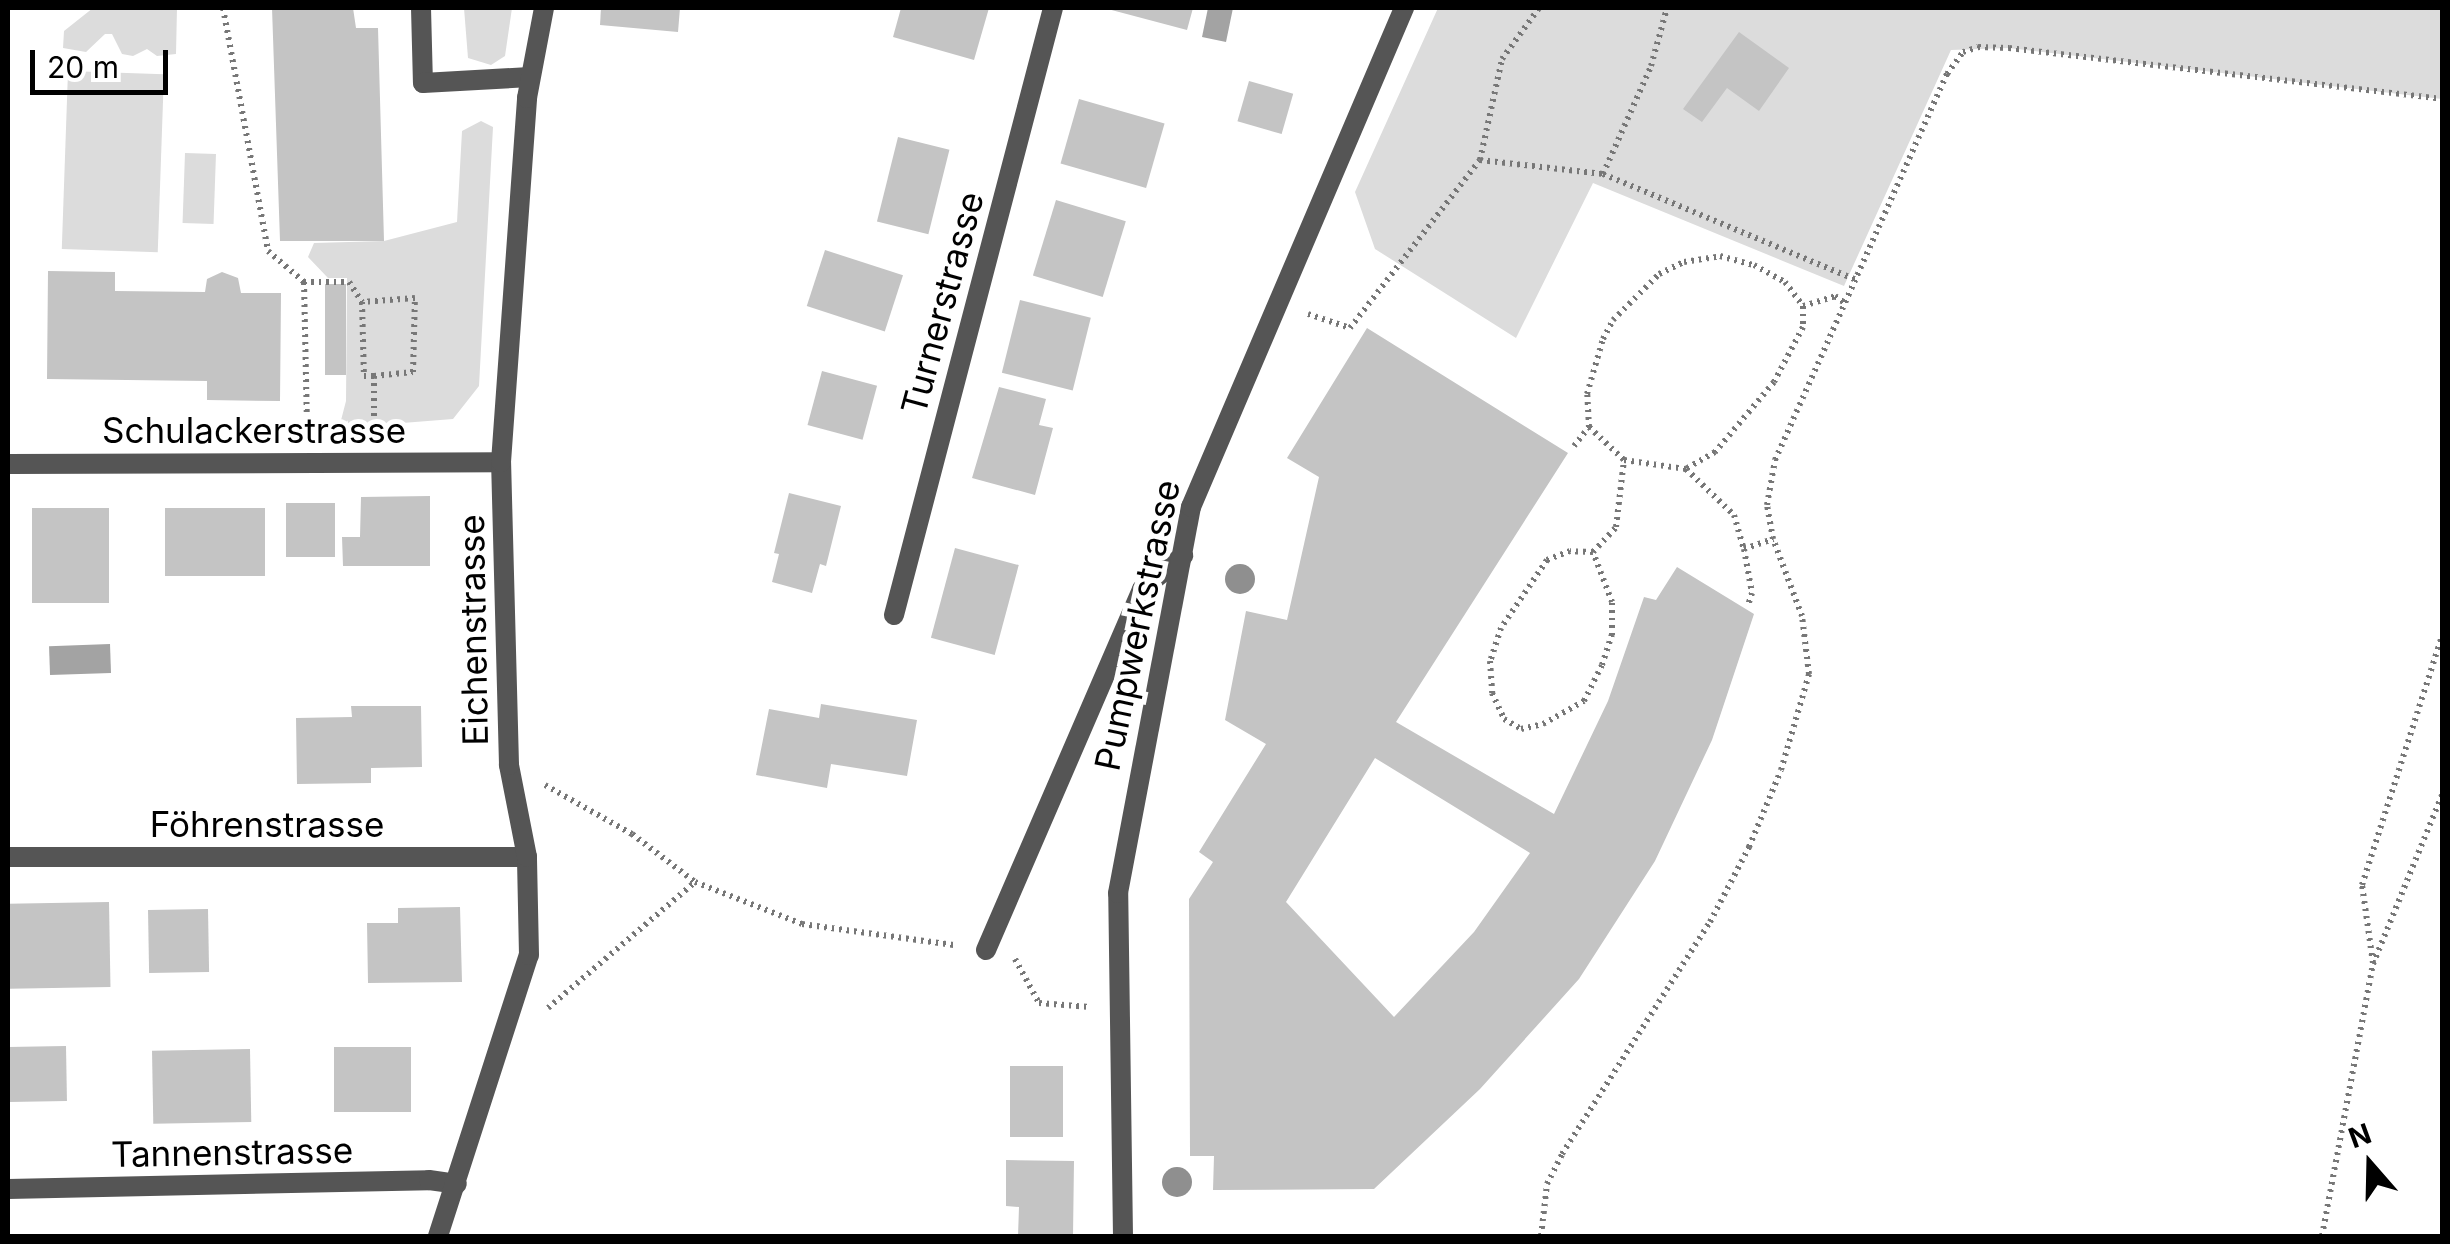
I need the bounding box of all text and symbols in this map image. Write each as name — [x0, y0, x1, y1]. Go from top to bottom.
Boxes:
scale bar — [35, 30, 172, 92]
text: 20 m — [47, 49, 119, 85]
street label: Turnerstrasse — [892, 187, 992, 419]
street label: Schulackerstrasse — [102, 409, 406, 451]
street label: Pumpwerkstrasse — [1086, 476, 1188, 774]
street label: Eichenstrasse — [450, 514, 496, 746]
street label: Föhrenstrasse — [150, 803, 384, 845]
north arrow — [2320, 1114, 2420, 1214]
text: N — [2344, 1116, 2376, 1155]
street label: Tannenstrasse — [111, 1129, 353, 1175]

